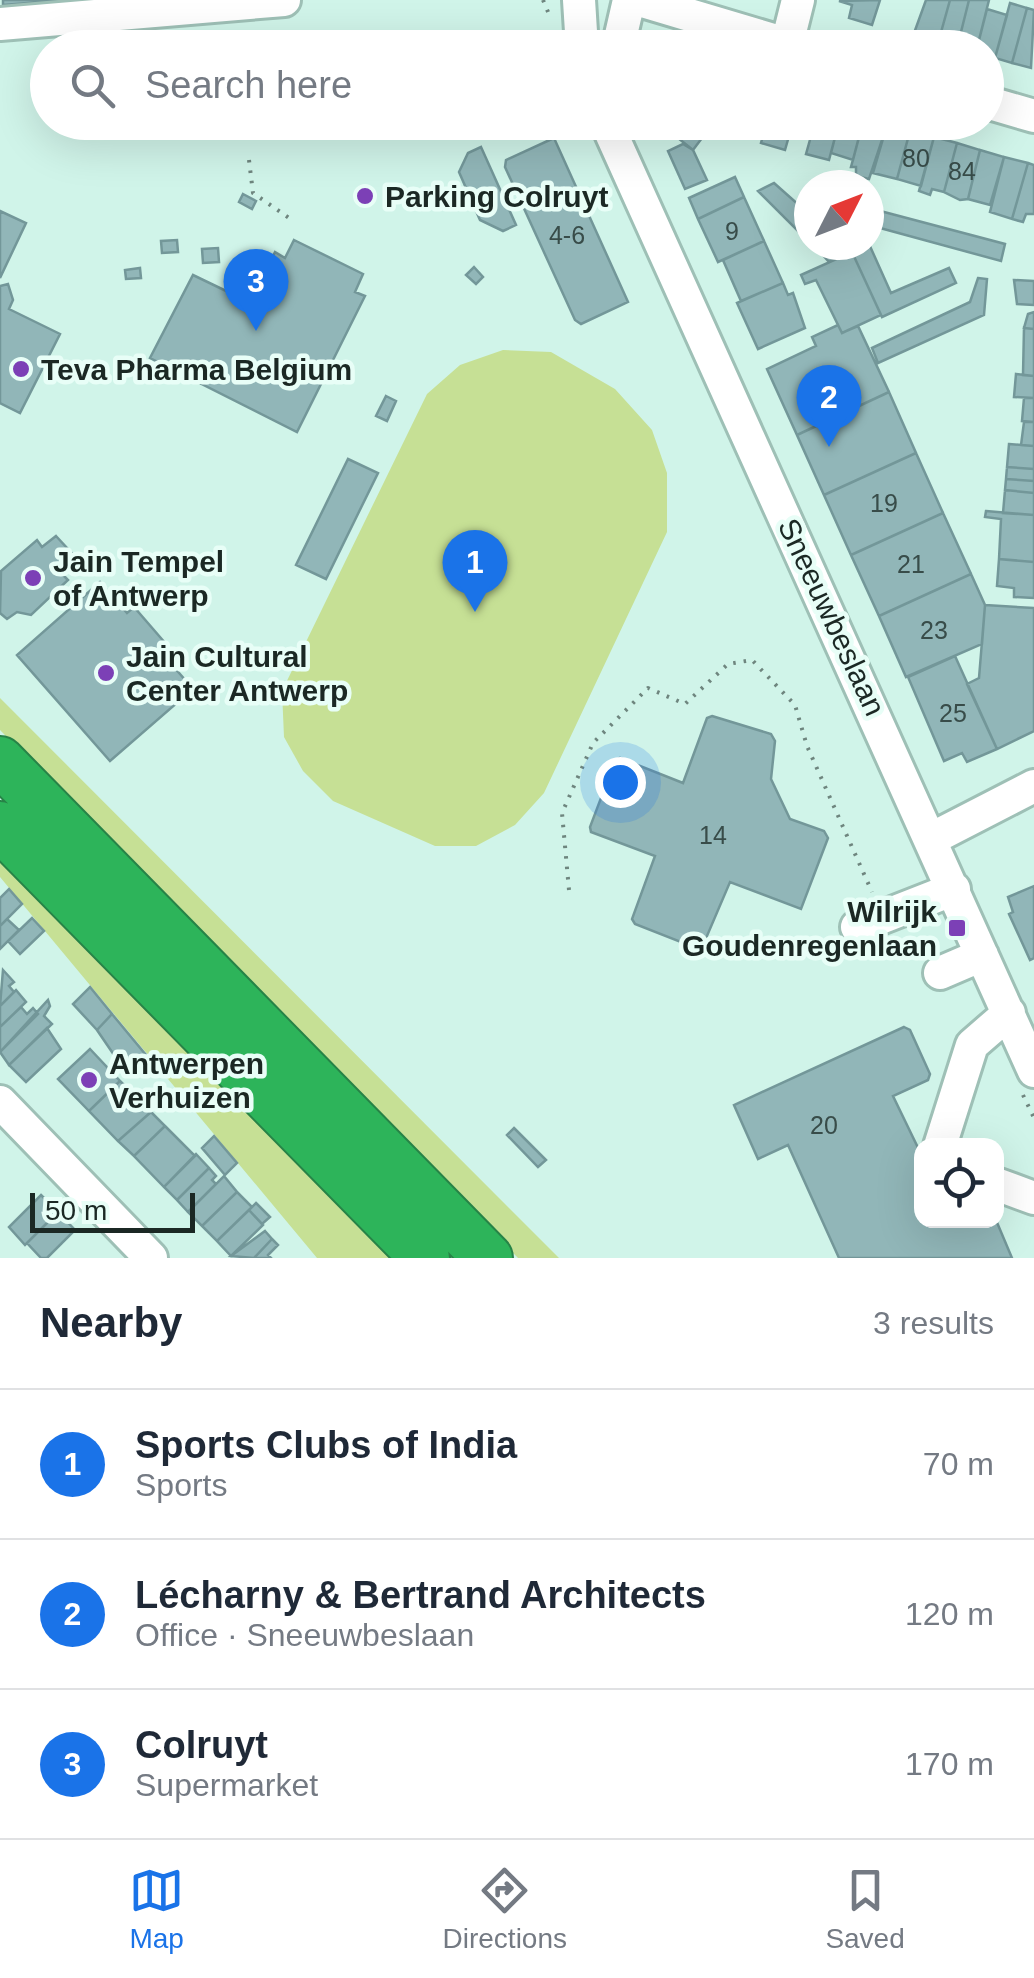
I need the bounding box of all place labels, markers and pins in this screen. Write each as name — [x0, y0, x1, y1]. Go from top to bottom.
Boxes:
place label: Parking Colruyt — [385, 180, 608, 213]
marker: Parking Colruyt — [354, 185, 376, 207]
pin: 3 — [224, 248, 288, 331]
place label: Teva Pharma Belgium — [41, 353, 352, 386]
marker: Teva Pharma Belgium — [10, 358, 32, 380]
pin: 2 — [796, 364, 862, 447]
pin: 1 — [442, 530, 508, 612]
place label: Jain Tempel of Antwerp — [53, 545, 224, 612]
marker: Jain Tempel of Antwerp — [22, 567, 44, 589]
place label: Jain Cultural Center Antwerp — [126, 640, 348, 707]
marker: Jain Cultural Center Antwerp — [95, 662, 117, 684]
place label: Wilrijk Goudenregenlaan — [682, 895, 937, 962]
marker: Wilrijk Goudenregenlaan — [946, 917, 968, 939]
place label: Antwerpen Verhuizen — [109, 1047, 264, 1114]
marker: Antwerpen Verhuizen — [78, 1069, 100, 1091]

